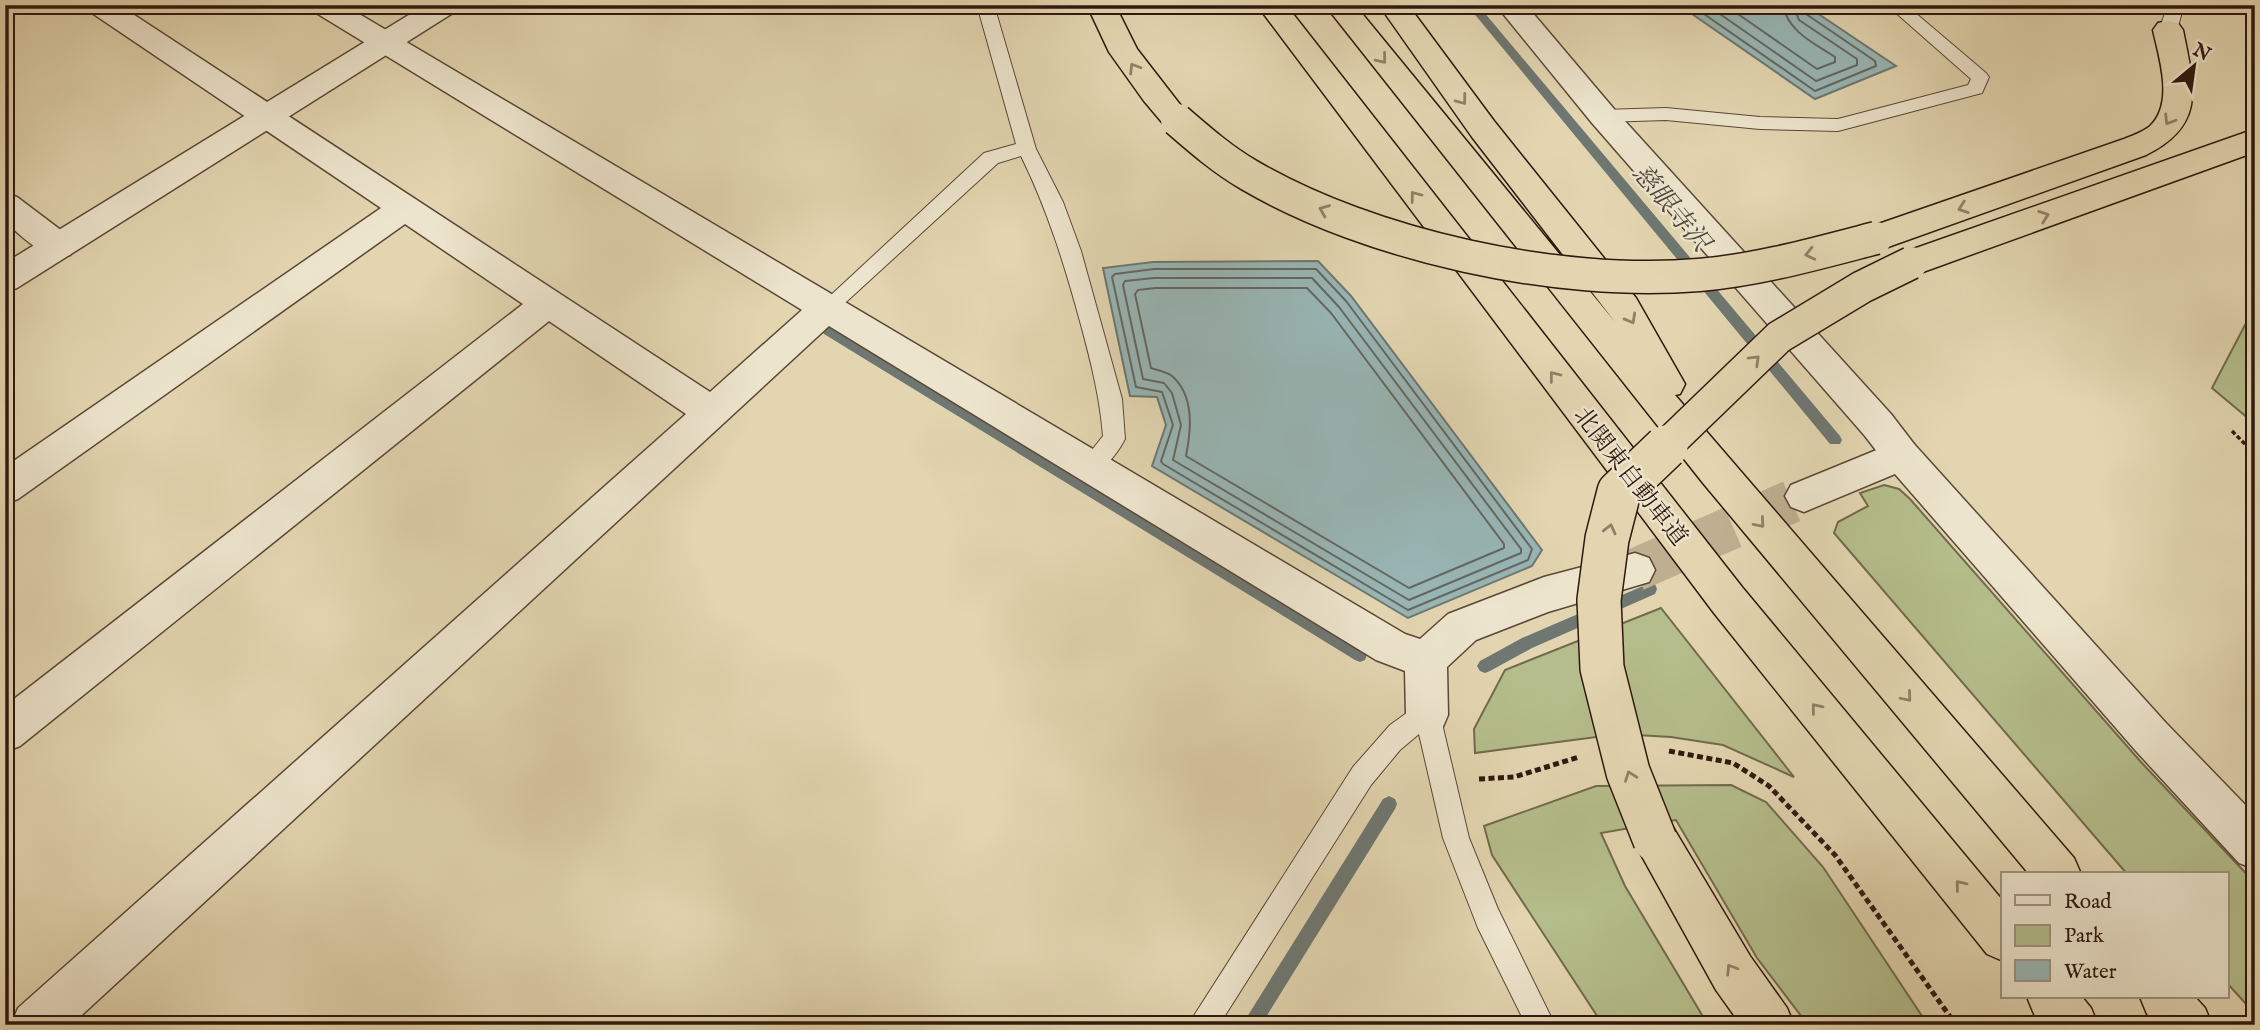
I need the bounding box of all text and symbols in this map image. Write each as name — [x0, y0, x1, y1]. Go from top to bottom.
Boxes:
north arrow — [2158, 32, 2228, 102]
text: N — [2187, 38, 2215, 68]
one-way arrow — [1373, 51, 1386, 63]
one-way arrow — [1129, 62, 1142, 75]
one-way arrow — [1453, 92, 1466, 105]
one-way arrow — [2165, 112, 2178, 125]
water label: 慈眼寺沢 — [1625, 158, 1719, 261]
one-way arrow — [1411, 191, 1423, 203]
one-way arrow — [1957, 200, 1969, 214]
one-way arrow — [1318, 204, 1331, 218]
one-way arrow — [2038, 210, 2050, 224]
one-way arrow — [1804, 246, 1816, 260]
one-way arrow — [1623, 311, 1636, 324]
one-way arrow — [1746, 355, 1759, 368]
one-way arrow — [1549, 371, 1562, 384]
street label: 北関東自動車道 — [1566, 401, 1694, 553]
one-way arrow — [1752, 515, 1764, 528]
one-way arrow — [1602, 523, 1616, 535]
one-way arrow — [1899, 689, 1911, 702]
one-way arrow — [1812, 704, 1824, 717]
one-way arrow — [1624, 771, 1638, 783]
legend — [2001, 872, 2228, 998]
one-way arrow — [1955, 880, 1968, 892]
text: Road — [2064, 889, 2112, 916]
text: Park — [2064, 923, 2105, 950]
text: Water — [2064, 959, 2117, 986]
one-way arrow — [1727, 963, 1740, 976]

